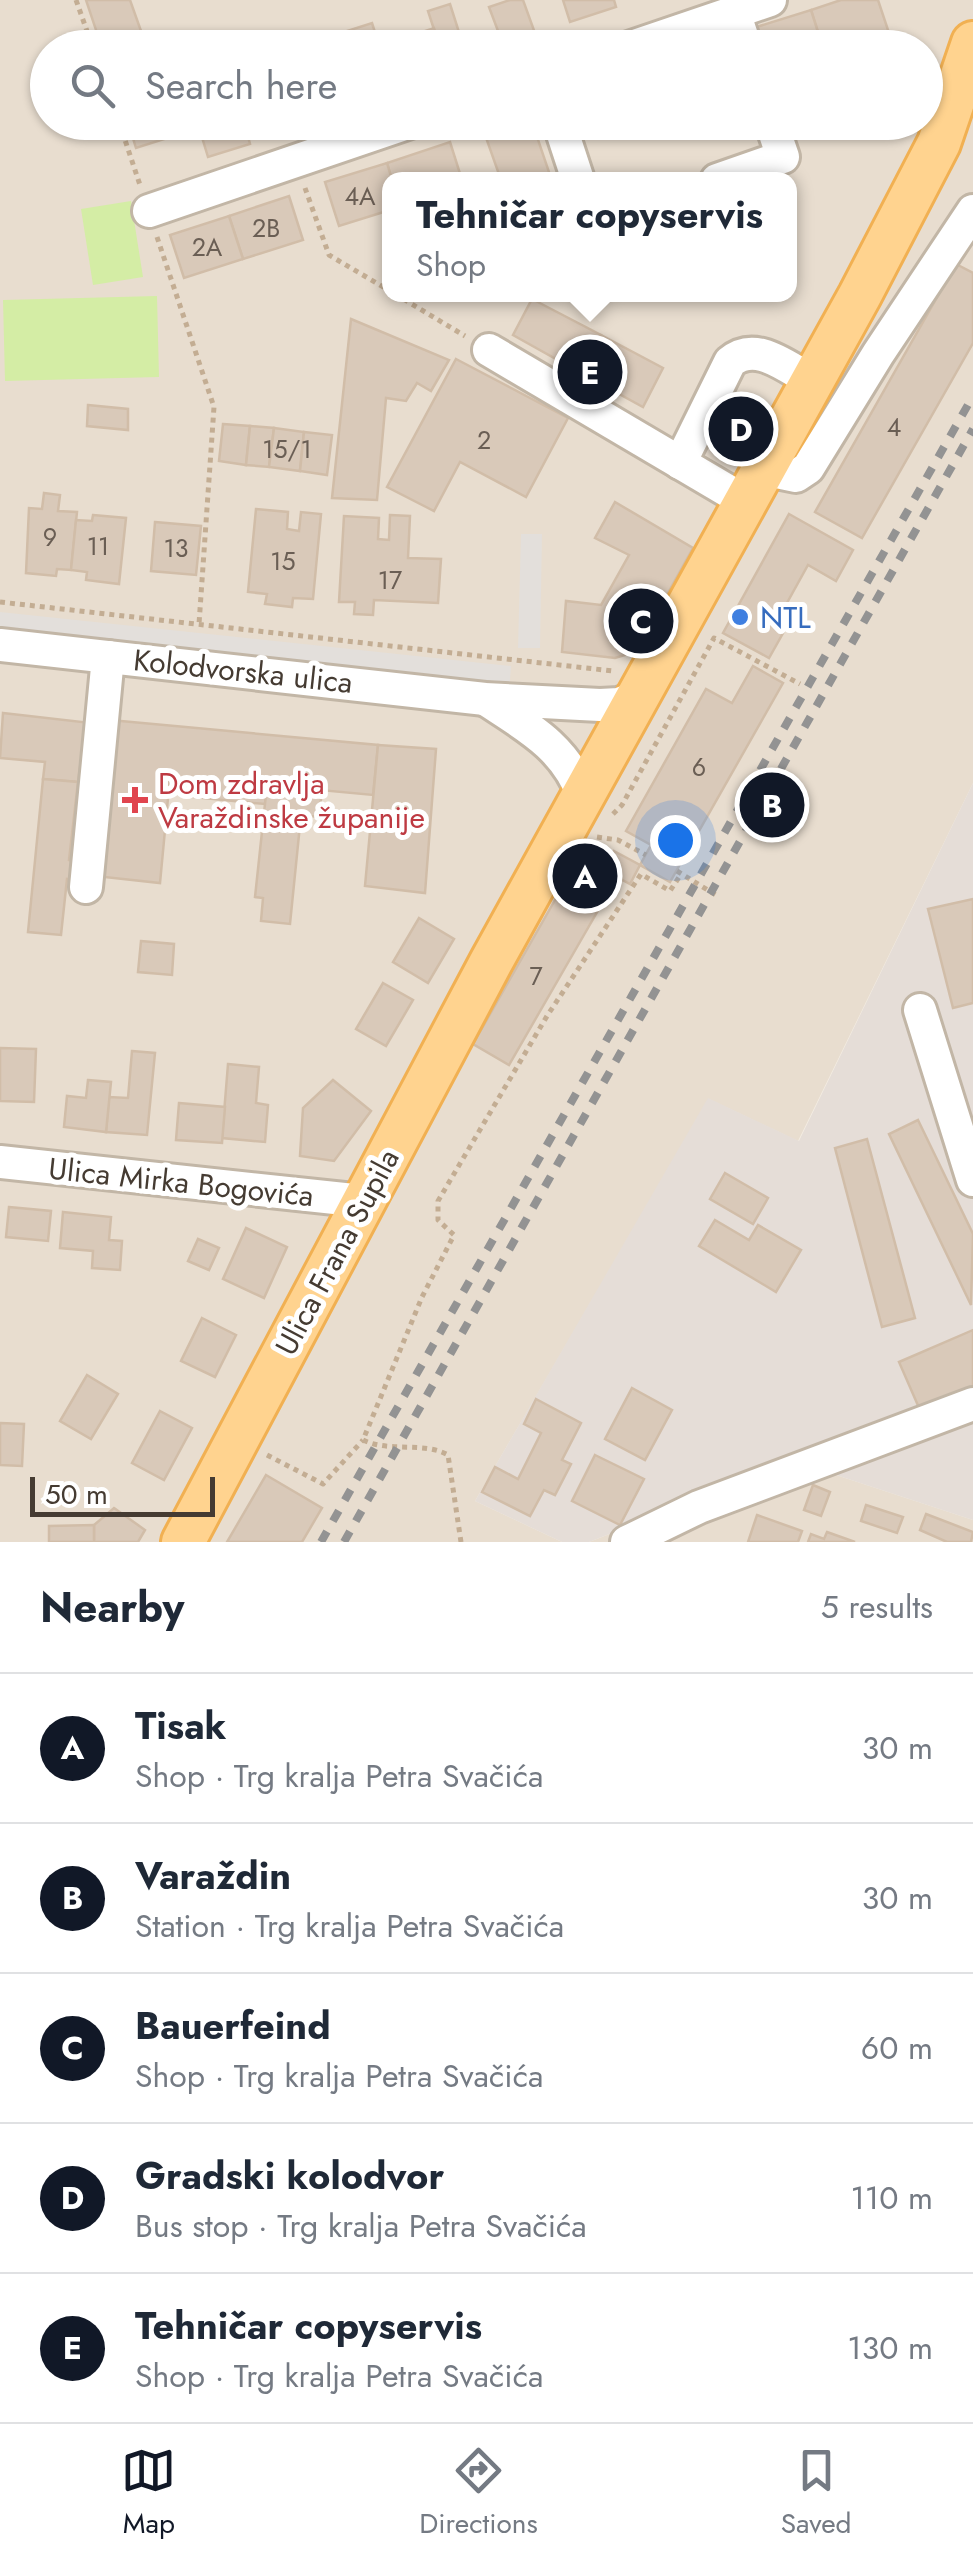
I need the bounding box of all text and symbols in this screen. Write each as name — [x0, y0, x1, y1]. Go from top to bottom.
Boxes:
search box — [30, 30, 943, 140]
icon: search — [65, 58, 120, 113]
text: Search here — [145, 58, 337, 113]
popup — [382, 172, 797, 302]
house number: 4A — [344, 178, 376, 214]
text: Tehničar copyservis — [416, 187, 763, 242]
house number: 2B — [252, 210, 280, 246]
house number: 2A — [192, 229, 223, 265]
text: Shop — [416, 242, 486, 288]
pin: E — [558, 334, 622, 410]
pin: D — [708, 392, 774, 466]
house number: 4 — [887, 409, 901, 445]
house number: 2 — [477, 422, 491, 458]
house number: 15/1 — [262, 431, 312, 467]
house number: 9 — [43, 519, 57, 555]
house number: 11 — [87, 528, 109, 564]
house number: 13 — [164, 530, 188, 566]
house number: 15 — [270, 543, 296, 579]
house number: 17 — [378, 562, 402, 598]
pin: C — [608, 584, 674, 658]
place label: NTL — [760, 596, 811, 639]
marker: NTL — [729, 606, 751, 628]
street label: Kolodvorska ulica — [131, 638, 355, 704]
house number: 6 — [692, 749, 706, 785]
place label: Dom zdravlja Varaždinske županije — [158, 762, 425, 839]
pin: B — [740, 768, 804, 842]
marker: Dom zdravlja Varaždinske županije — [122, 787, 148, 813]
your location — [650, 815, 701, 866]
pin: A — [552, 838, 618, 914]
house number: 7 — [529, 958, 543, 994]
street label: Ulica Frana Supila — [265, 1141, 409, 1363]
street label: Ulica Mirka Bogovića — [46, 1147, 316, 1217]
scale bar — [30, 1472, 215, 1516]
text: 50 m — [45, 1474, 108, 1515]
text: Nearby — [40, 1577, 184, 1638]
text: 5 results — [821, 1584, 933, 1630]
text: Tisak — [135, 1698, 227, 1753]
text: A — [61, 1725, 84, 1771]
text: 30 m — [862, 1725, 933, 1771]
text: Shop · Trg kralja Petra Svačića — [135, 1753, 543, 1799]
text: Varaždin — [135, 1848, 291, 1903]
text: B — [62, 1875, 83, 1921]
text: 30 m — [862, 1875, 933, 1921]
text: Station · Trg kralja Petra Svačića — [135, 1903, 564, 1949]
text: Bauerfeind — [135, 1998, 331, 2053]
text: C — [61, 2025, 84, 2071]
text: 60 m — [861, 2025, 933, 2071]
text: Shop · Trg kralja Petra Svačića — [135, 2053, 543, 2099]
text: Gradski kolodvor — [135, 2148, 444, 2203]
text: D — [61, 2175, 84, 2221]
text: 110 m — [850, 2175, 933, 2221]
text: Bus stop · Trg kralja Petra Svačića — [135, 2203, 587, 2249]
text: Tehničar copyservis — [135, 2298, 482, 2353]
text: E — [63, 2325, 82, 2371]
text: 130 m — [847, 2325, 933, 2371]
text: Shop · Trg kralja Petra Svačića — [135, 2353, 543, 2399]
tab: Map — [121, 2443, 176, 2544]
tab: Directions — [419, 2443, 538, 2544]
tab: Saved — [781, 2443, 852, 2544]

